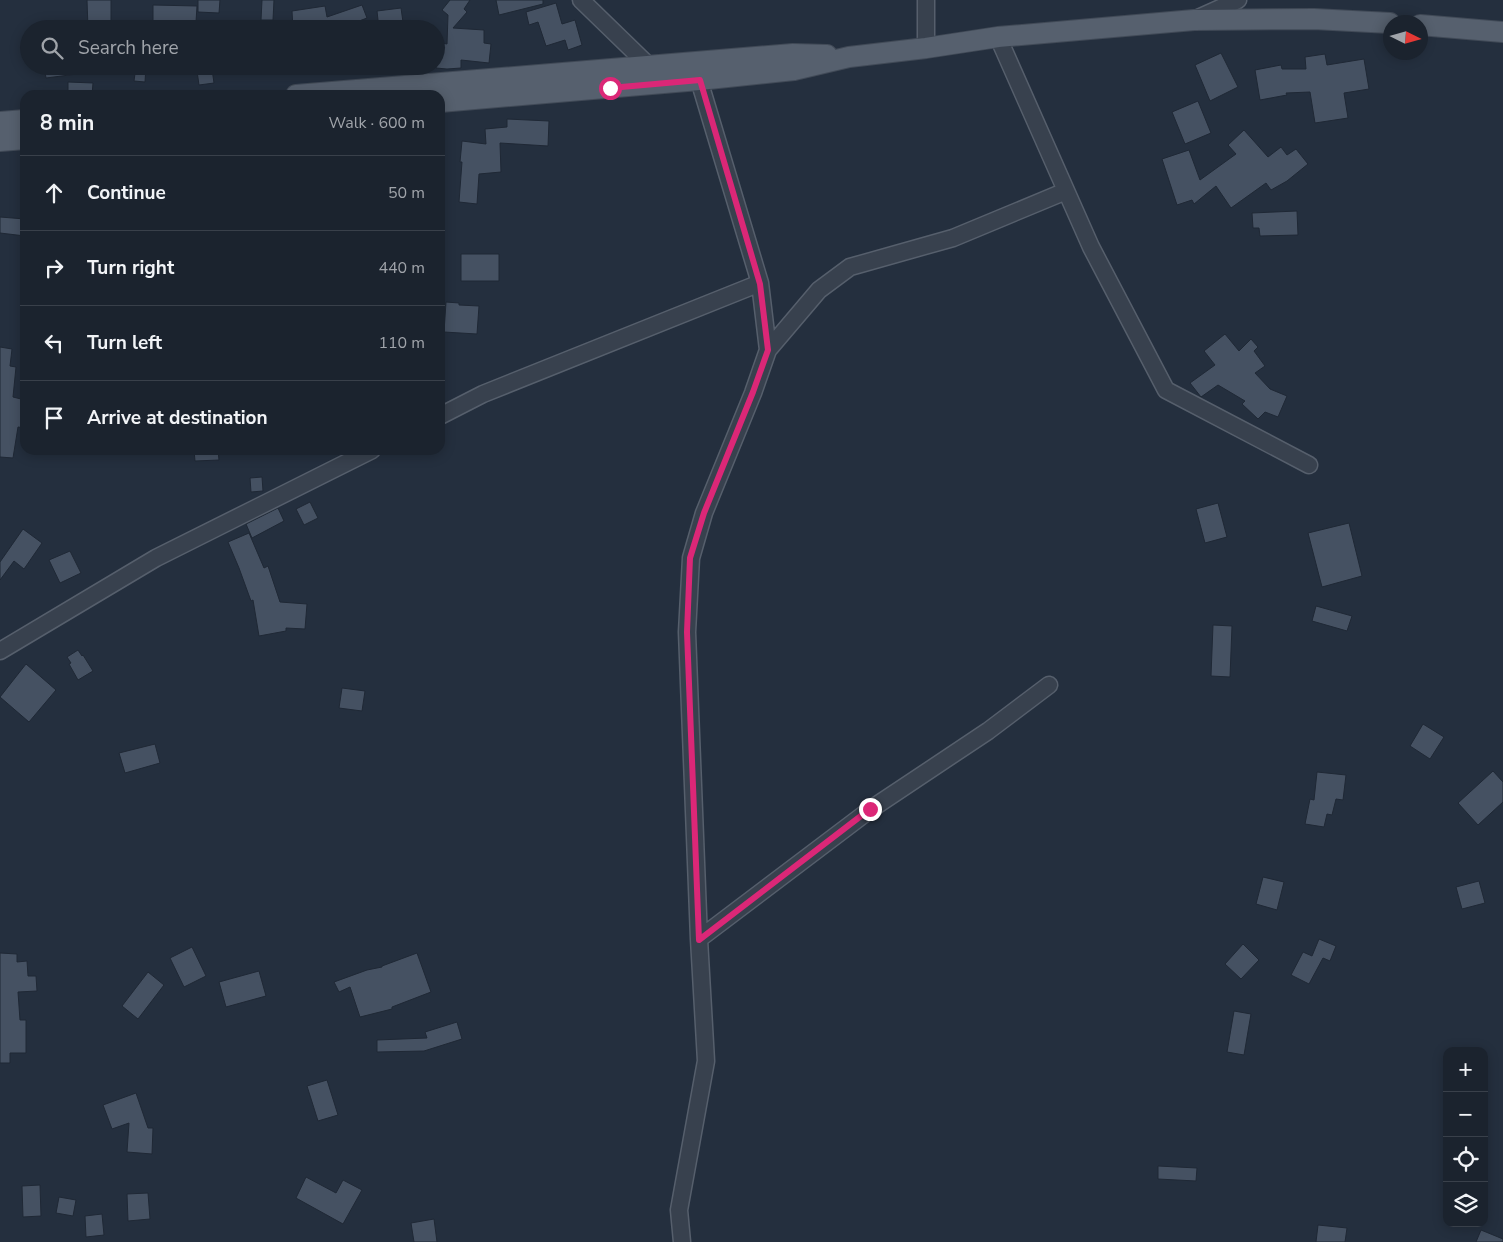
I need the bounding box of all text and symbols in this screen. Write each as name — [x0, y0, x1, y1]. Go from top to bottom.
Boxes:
north arrow — [1383, 15, 1428, 60]
search box — [20, 20, 445, 75]
icon: search — [38, 34, 66, 62]
text: Search here — [78, 35, 179, 61]
route start — [599, 77, 622, 100]
text: 8 min — [40, 109, 94, 137]
text: Walk · 600 m — [329, 112, 425, 134]
icon: ahead — [40, 179, 68, 207]
text: Continue — [87, 180, 166, 206]
text: 50 m — [388, 182, 425, 204]
icon: right — [40, 254, 68, 282]
text: Turn right — [87, 255, 174, 281]
text: 440 m — [378, 257, 425, 279]
icon: left — [40, 329, 68, 357]
text: Turn left — [87, 330, 162, 356]
text: 110 m — [378, 332, 425, 354]
icon: arrive — [40, 404, 68, 432]
text: Arrive at destination — [87, 405, 268, 431]
route end — [859, 798, 882, 821]
map controls — [1443, 1047, 1488, 1227]
button: + — [1443, 1047, 1488, 1092]
button: − — [1443, 1092, 1488, 1137]
button: locate — [1443, 1137, 1488, 1182]
button: layers — [1443, 1182, 1488, 1227]

